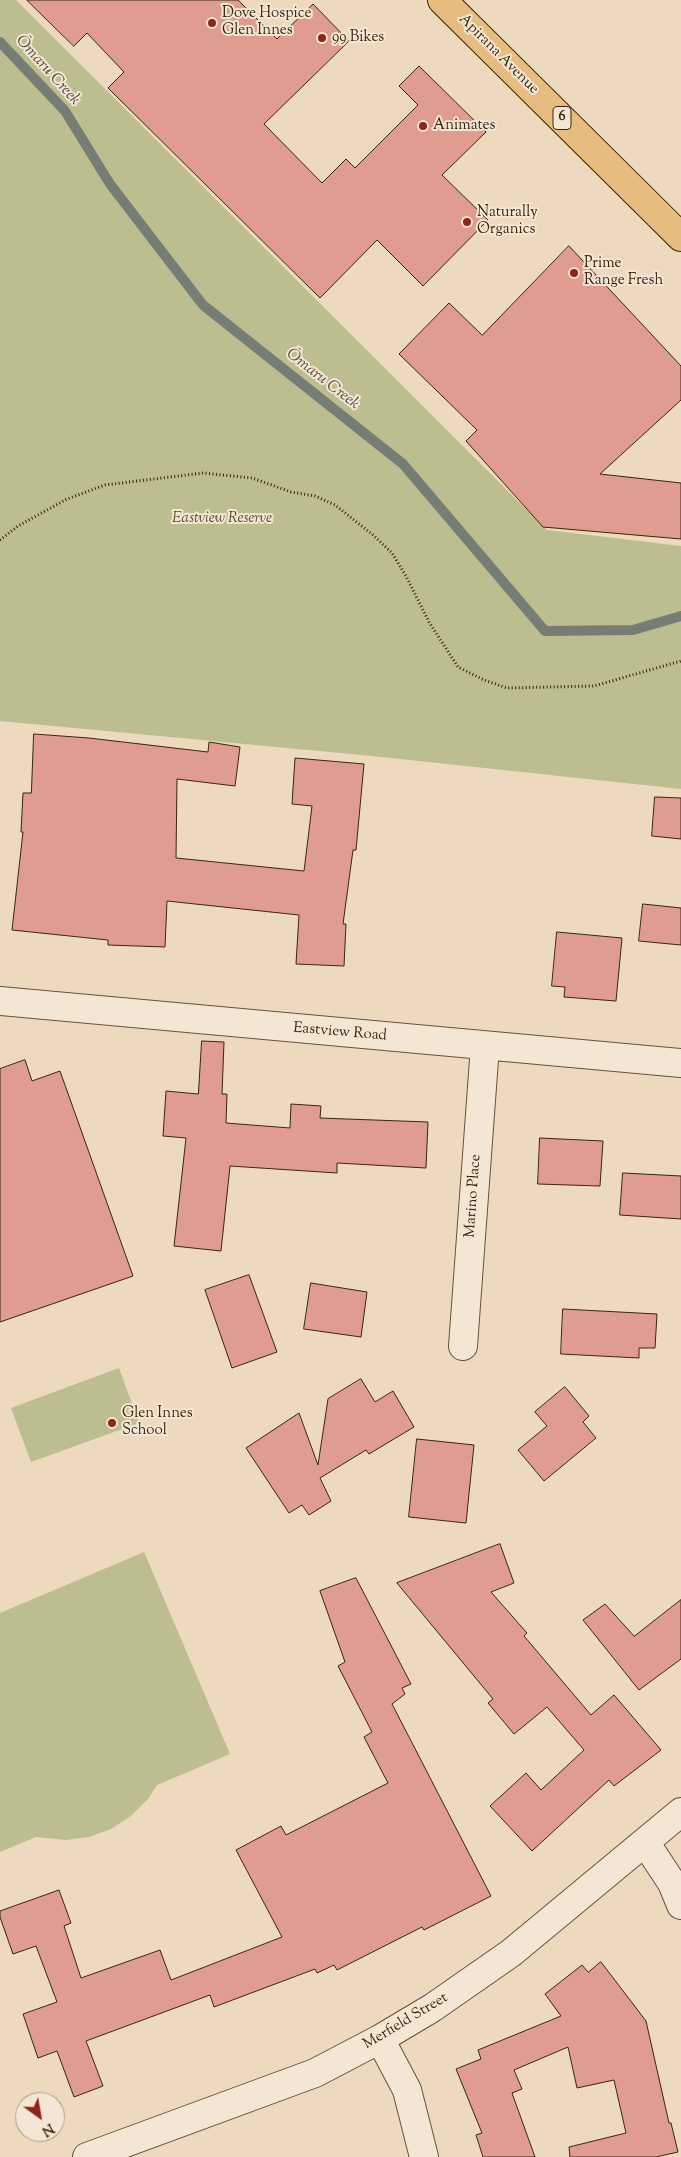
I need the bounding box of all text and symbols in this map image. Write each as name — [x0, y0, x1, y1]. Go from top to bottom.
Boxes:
place label: Dove Hospice Glen Innes — [222, 5, 311, 40]
street label: Apirana Avenue — [454, 11, 542, 99]
marker: Dove Hospice Glen Innes — [206, 17, 218, 29]
place label: 99 Bikes — [332, 29, 384, 47]
water label: Ōmaru Creek — [11, 32, 83, 110]
marker: 99 Bikes — [316, 32, 328, 44]
road number: 6 — [553, 106, 571, 130]
place label: Animates — [433, 117, 495, 135]
marker: Animates — [417, 120, 429, 132]
place label: Naturally Organics — [477, 204, 538, 239]
marker: Naturally Organics — [461, 216, 473, 228]
place label: Prime Range Fresh — [584, 255, 663, 290]
marker: Prime Range Fresh — [568, 267, 580, 279]
water label: Ōmaru Creek — [282, 345, 362, 415]
park label: Eastview Reserve — [172, 510, 272, 528]
street label: Eastview Road — [292, 1020, 388, 1046]
street label: Marino Place — [462, 1154, 486, 1238]
place label: Glen Innes School — [122, 1405, 193, 1440]
marker: Glen Innes School — [106, 1417, 118, 1429]
street label: Merfield Street — [360, 1990, 452, 2054]
north arrow — [15, 2092, 65, 2142]
text: N — [37, 2117, 57, 2140]

